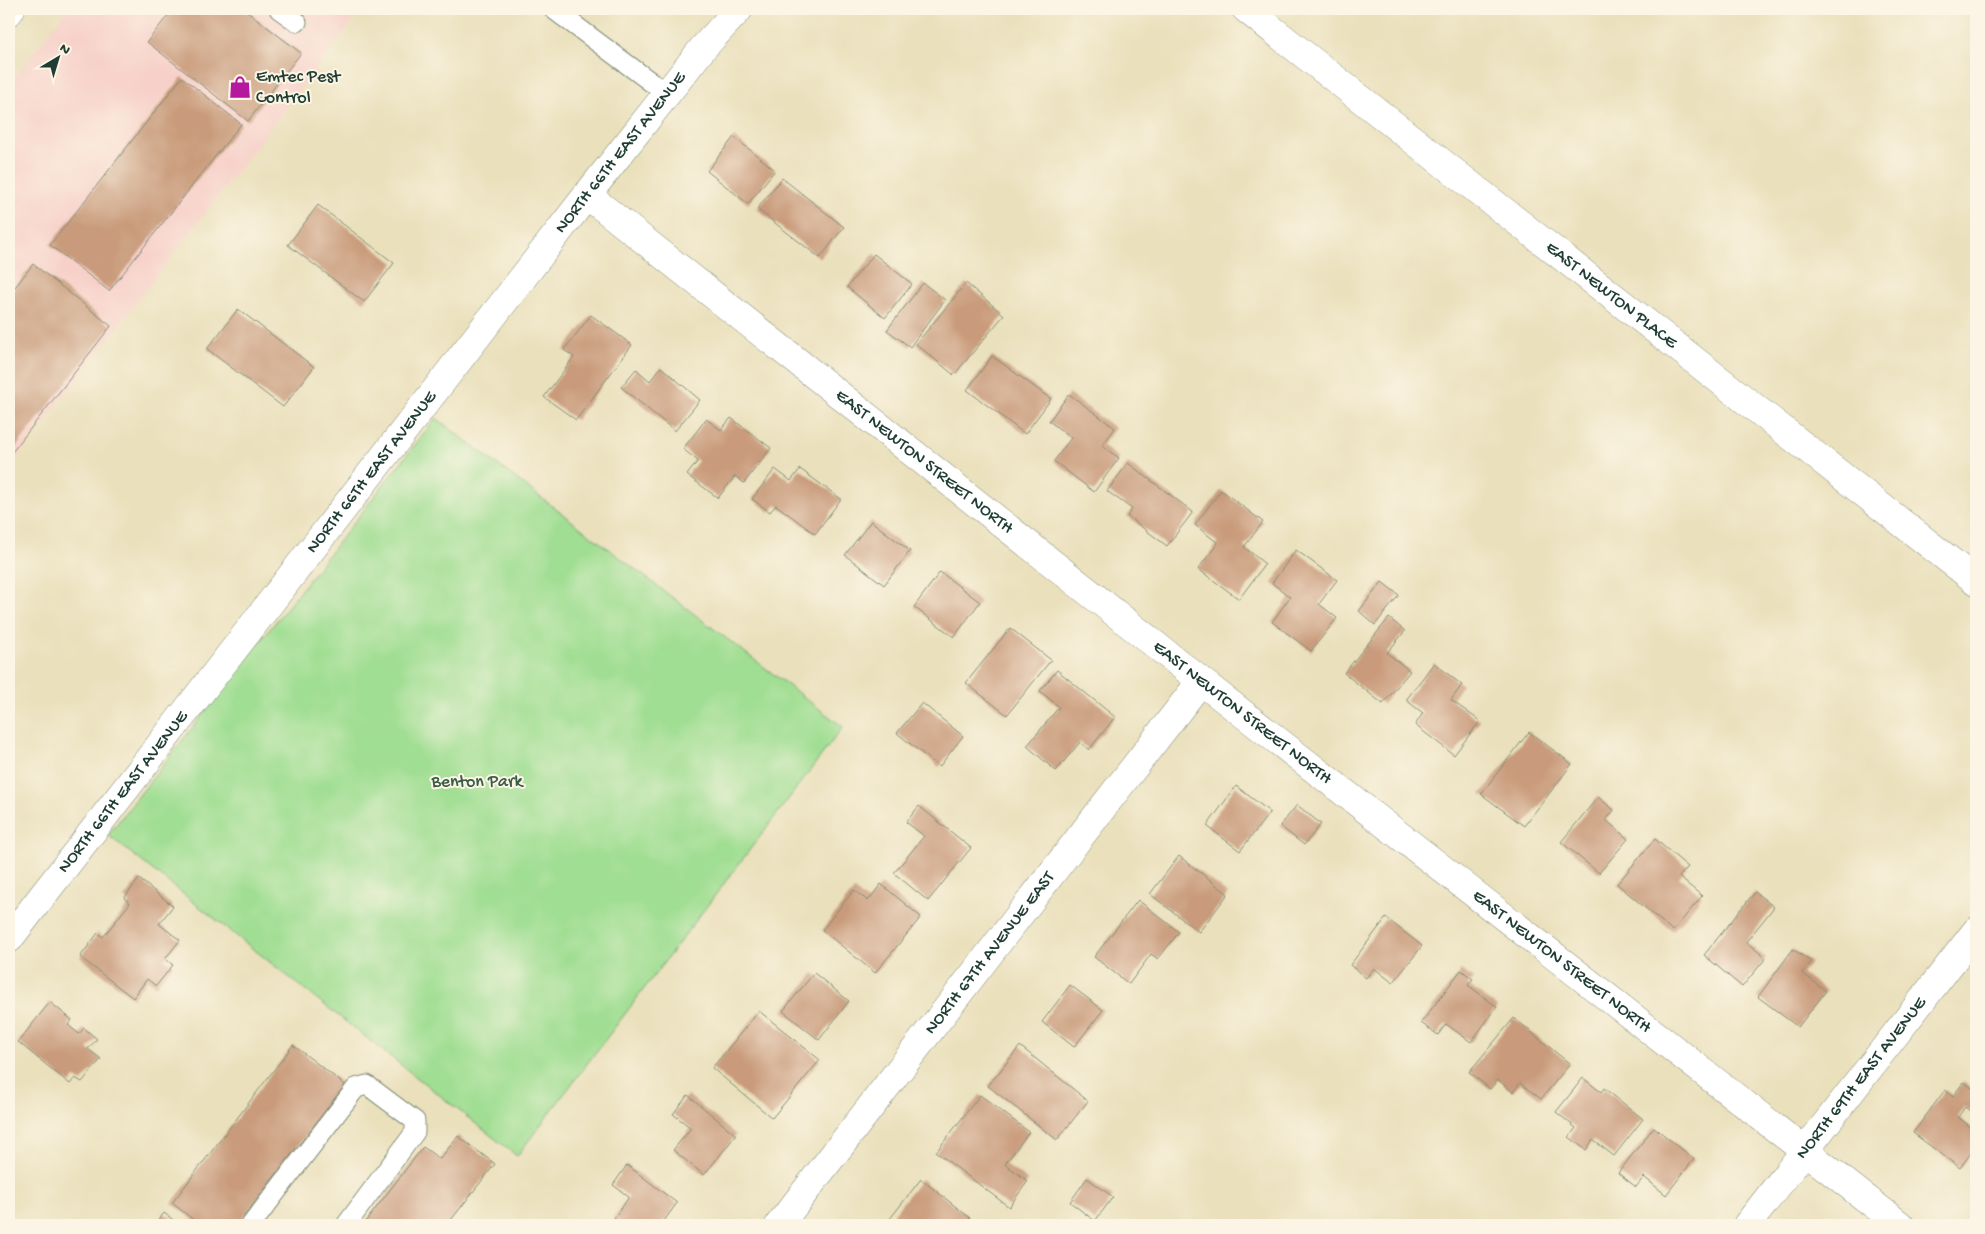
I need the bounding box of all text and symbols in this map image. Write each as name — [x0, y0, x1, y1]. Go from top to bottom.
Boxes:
north arrow — [32, 32, 82, 82]
text: N — [56, 40, 73, 59]
place label: Emtec Pest Control — [256, 67, 342, 109]
street label: NORTH 66TH EAST AVENUE — [550, 67, 691, 238]
shop icon: Emtec Pest Control — [227, 74, 253, 100]
street label: EAST NEWTON PLACE — [1541, 237, 1682, 354]
street label: EAST NEWTON STREET NORTH — [831, 385, 1018, 539]
street label: NORTH 66TH EAST AVENUE — [302, 386, 442, 558]
street label: EAST NEWTON STREET NORTH — [1149, 636, 1336, 790]
street label: NORTH 66TH EAST AVENUE — [53, 706, 193, 877]
park label: Benton Park — [431, 772, 524, 793]
street label: NORTH 67TH AVENUE EAST — [920, 867, 1060, 1039]
street label: EAST NEWTON STREET NORTH — [1468, 885, 1656, 1038]
street label: NORTH 69TH EAST AVENUE — [1792, 992, 1931, 1164]

